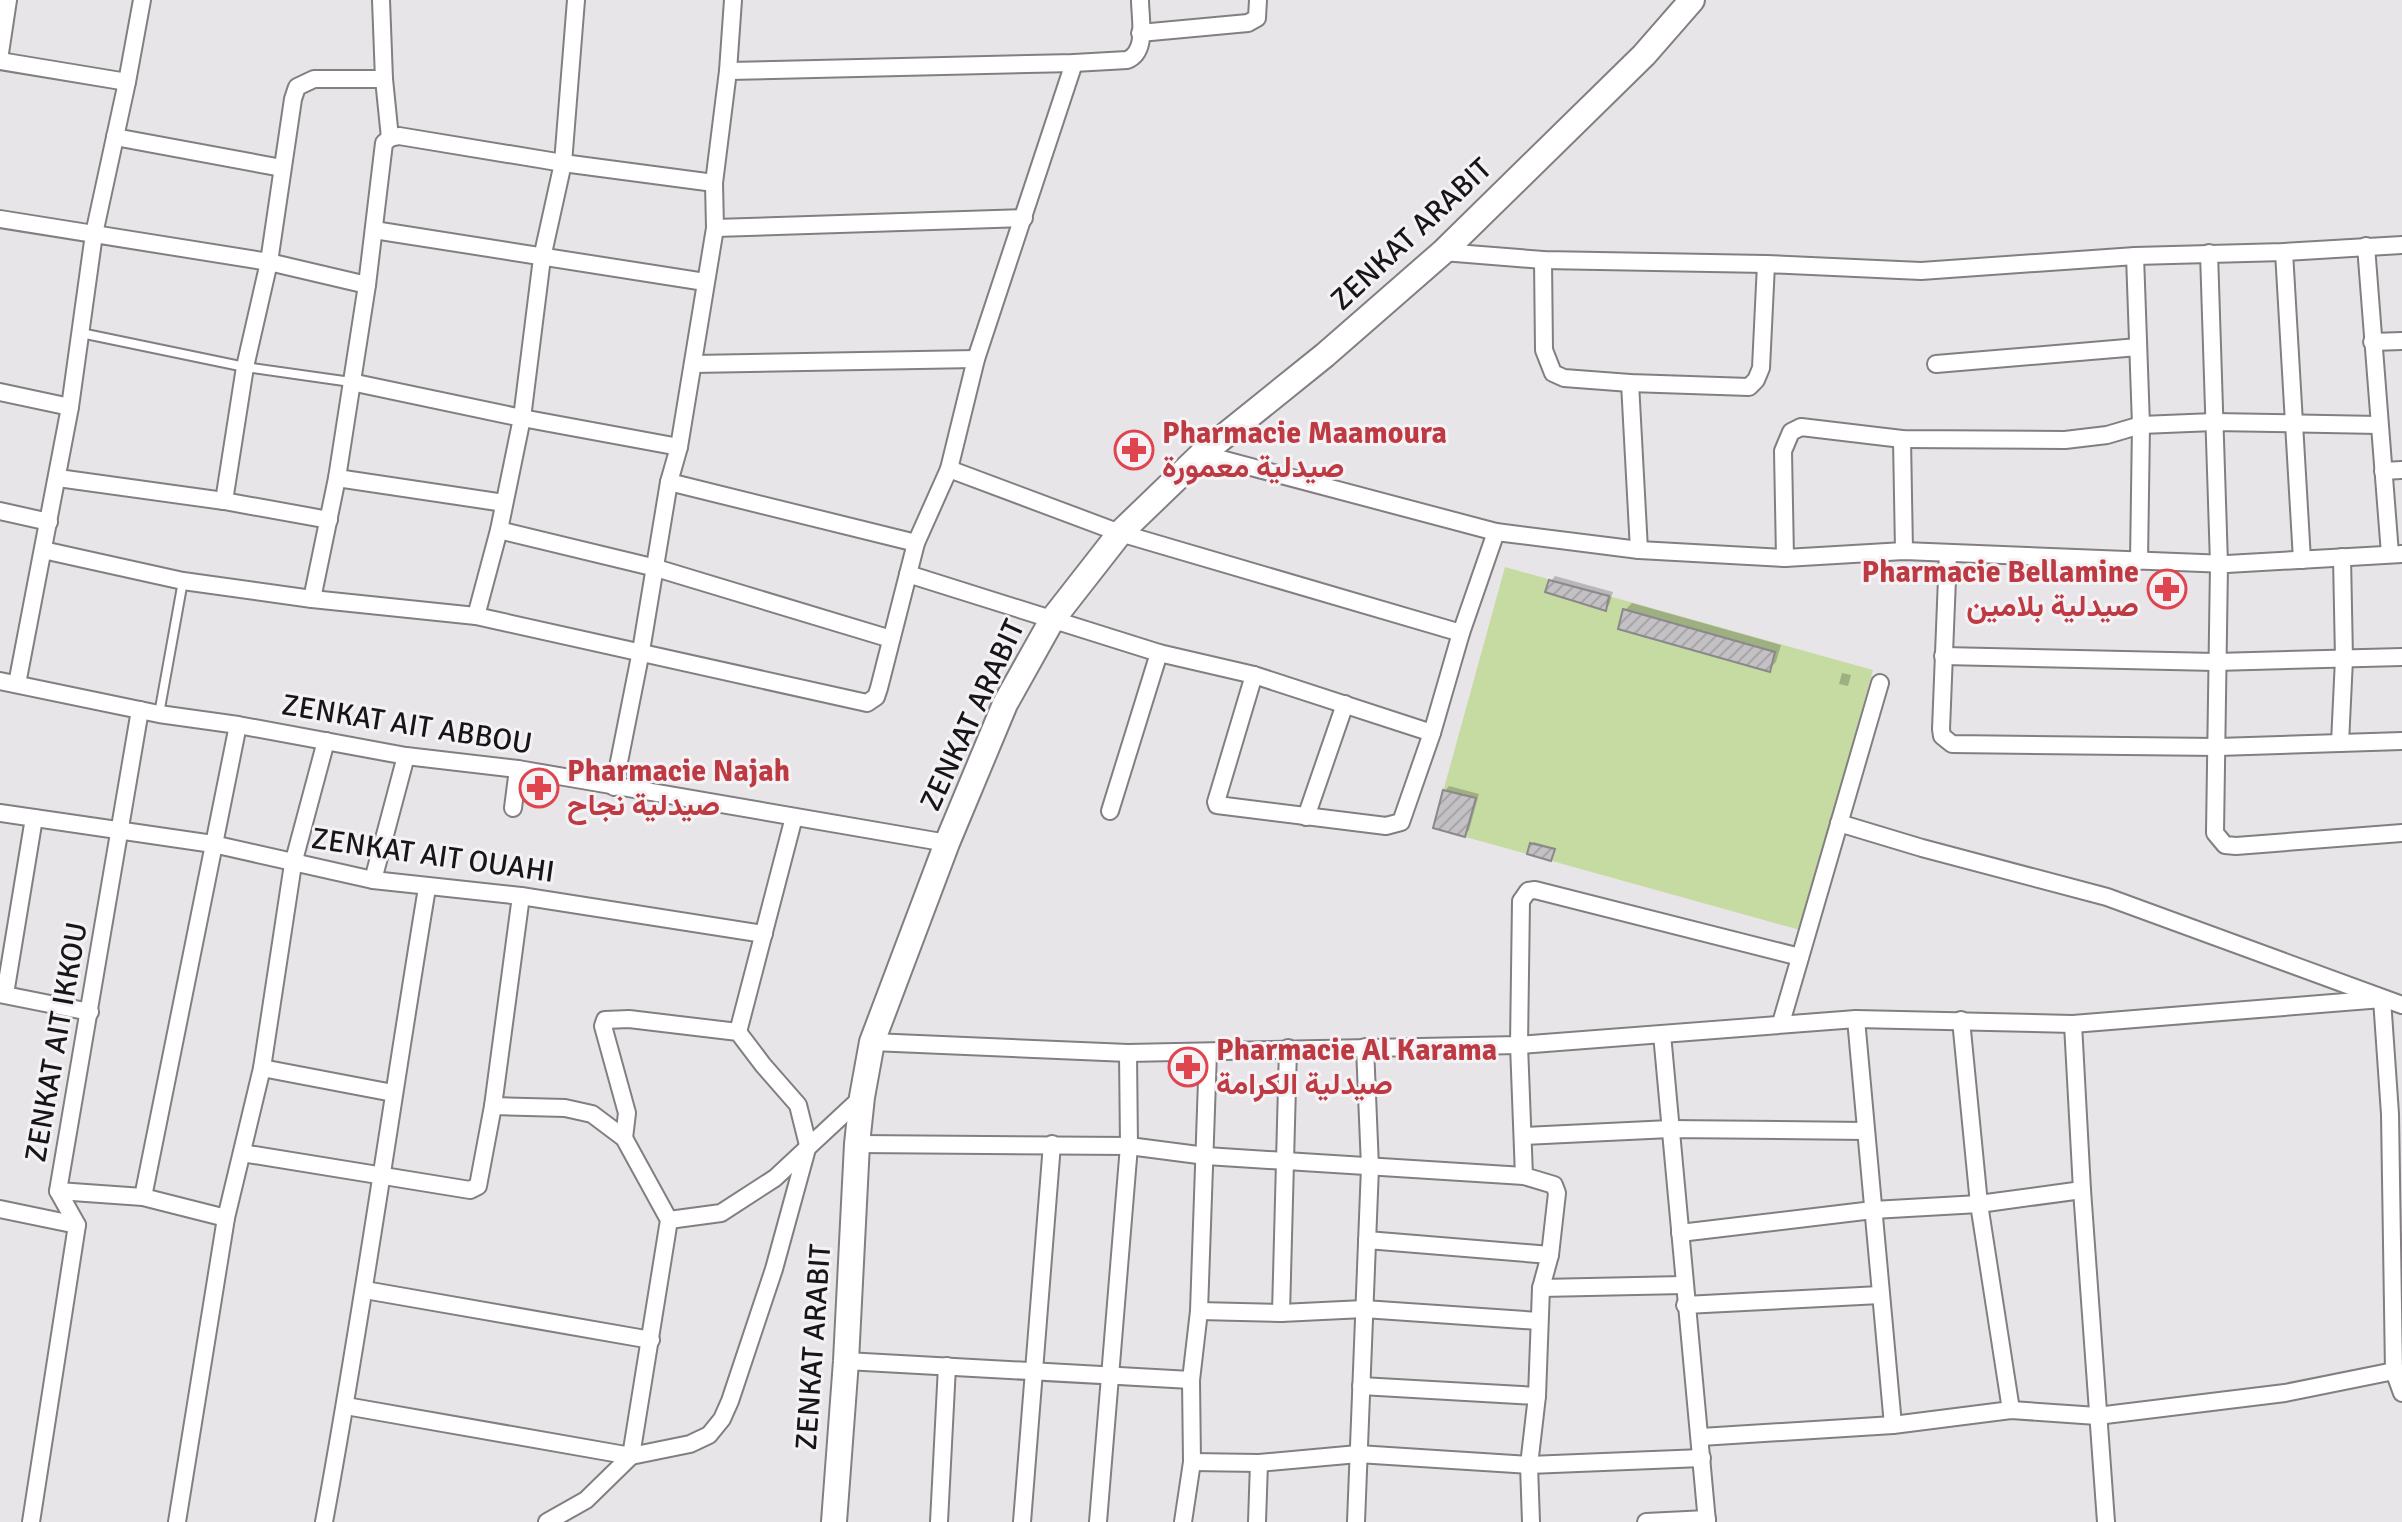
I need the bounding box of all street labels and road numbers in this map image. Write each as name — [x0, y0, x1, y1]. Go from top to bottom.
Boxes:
street label: ZENKAT ARABIT — [1323, 150, 1500, 318]
street label: ZENKAT ARABIT — [912, 614, 1033, 817]
street label: ZENKAT AIT ABBOU — [279, 686, 535, 763]
street label: ZENKAT AIT OUAHI — [309, 820, 557, 891]
street label: ZENKAT AIT IKKOU — [17, 919, 96, 1165]
street label: ZENKAT ARABIT — [788, 1243, 839, 1451]

